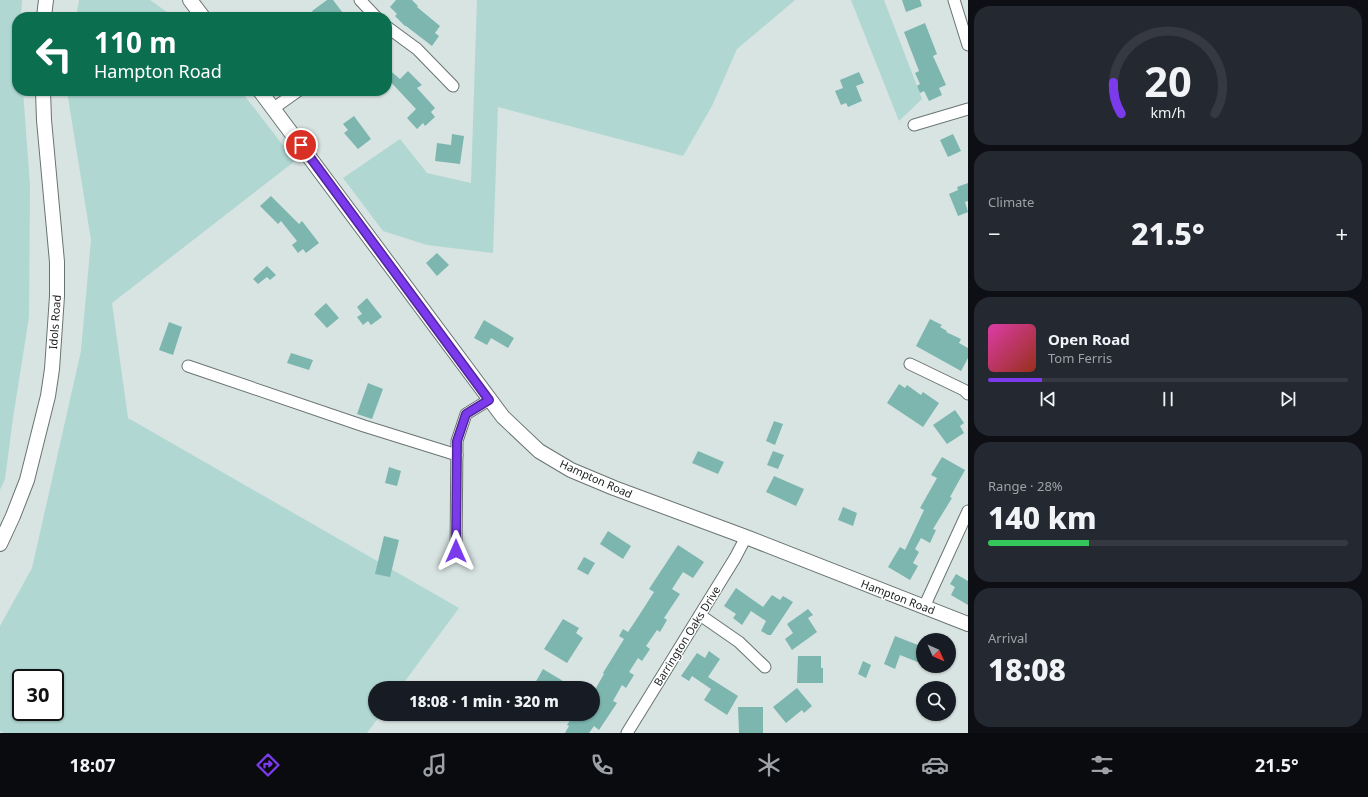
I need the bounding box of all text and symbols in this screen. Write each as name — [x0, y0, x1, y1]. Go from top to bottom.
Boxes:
text: 110 m — [94, 23, 177, 61]
icon: left — [28, 28, 80, 80]
text: 20 — [1144, 53, 1192, 109]
text: Hampton Road — [94, 59, 222, 83]
text: km/h — [1150, 102, 1186, 121]
pin — [284, 128, 318, 162]
icon: arrive — [290, 134, 312, 156]
text: Climate — [988, 193, 1034, 211]
text: 21.5° — [1131, 213, 1205, 254]
text: − — [988, 218, 1001, 248]
text: + — [1335, 218, 1348, 248]
street label: Idols Road — [45, 294, 64, 350]
text: Open Road — [1048, 329, 1130, 349]
text: Tom Ferris — [1048, 349, 1112, 367]
icon: previous — [1037, 388, 1059, 410]
icon: pause — [1157, 388, 1179, 410]
icon: next — [1277, 388, 1299, 410]
street label: Hampton Road — [557, 456, 635, 501]
text: Range · 28% — [988, 477, 1063, 495]
text: 140 km — [988, 497, 1097, 538]
position arrow — [435, 530, 477, 572]
street label: Hampton Road — [859, 576, 937, 618]
street label: Barrington Oaks Drive — [650, 583, 723, 688]
text: Arrival — [988, 629, 1028, 647]
north arrow — [916, 633, 956, 673]
map controls — [916, 633, 956, 721]
text: 18:08 — [988, 649, 1066, 690]
speed limit sign: 30 — [12, 669, 64, 721]
button: search — [916, 681, 956, 721]
text: 18:08 · 1 min · 320 m — [409, 691, 559, 711]
icon: directions — [254, 751, 282, 779]
icon: music — [421, 751, 449, 779]
icon: phone — [588, 751, 616, 779]
icon: climate — [755, 751, 783, 779]
icon: car — [921, 751, 949, 779]
icon: filters — [1088, 751, 1116, 779]
text: 18:07 — [69, 753, 116, 777]
text: 21.5° — [1255, 753, 1299, 777]

